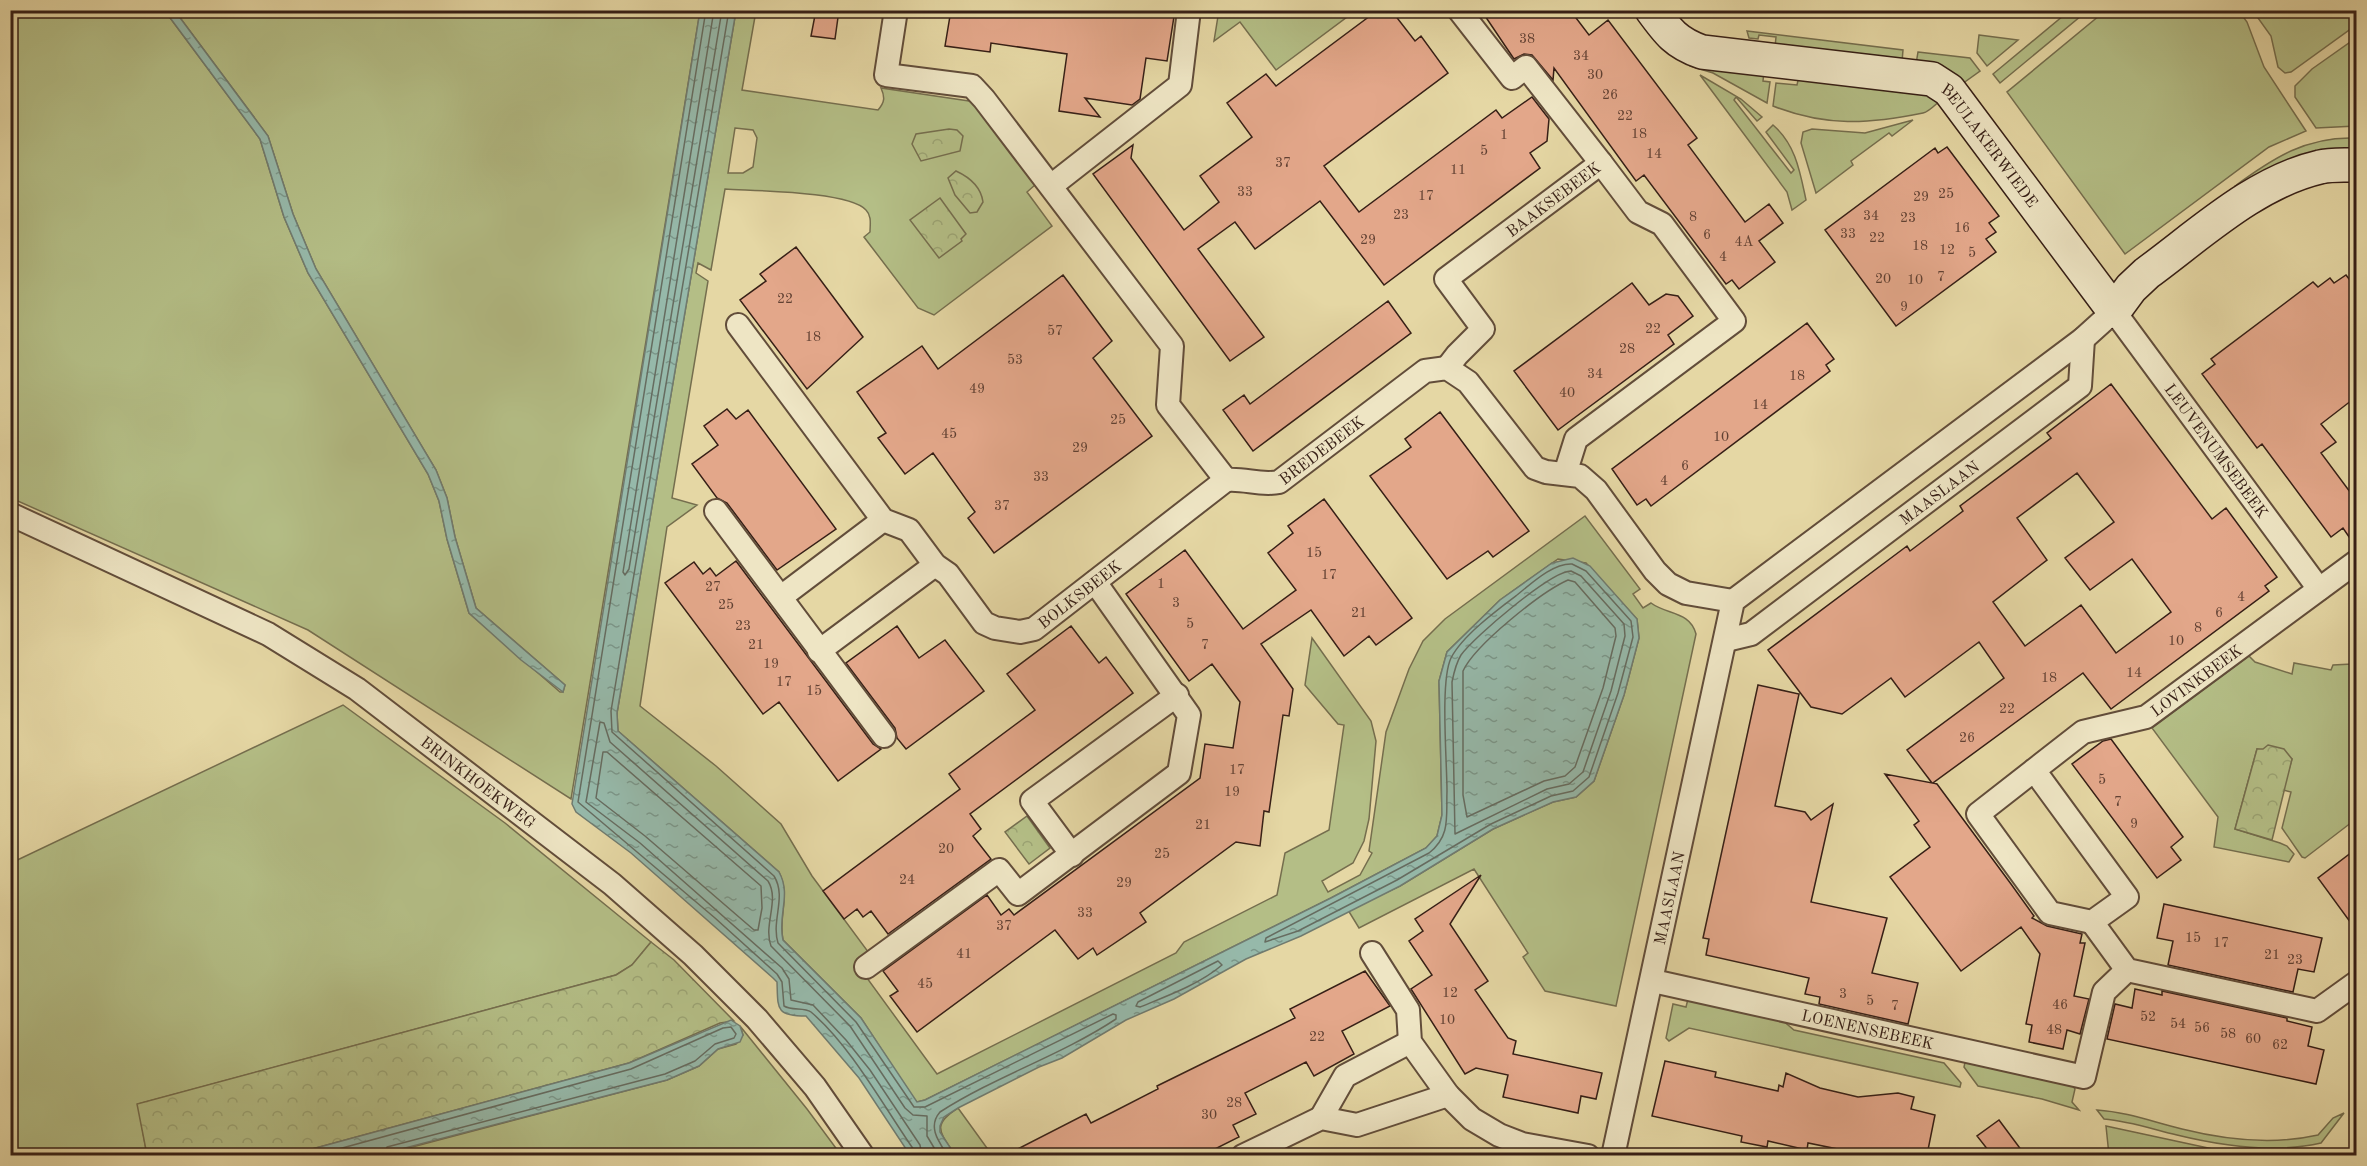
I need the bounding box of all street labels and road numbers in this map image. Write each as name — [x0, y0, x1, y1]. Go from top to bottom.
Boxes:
street label: BEULAKERWIEDE — [1938, 81, 2040, 211]
street label: BAAKSEBEEK — [1504, 160, 1604, 241]
street label: LEUVENUMSEBEEK — [2161, 382, 2270, 522]
street label: BREDEBEEK — [1277, 414, 1368, 489]
street label: MAASLAAN — [1897, 459, 1983, 529]
street label: BOLKSBEEK — [1036, 558, 1125, 633]
street label: LOVINKBEEK — [2149, 643, 2246, 720]
street label: BRINKHOEKWEG — [417, 735, 538, 833]
street label: MAASLAAN — [1653, 850, 1689, 947]
street label: LOENENSEBEEK — [1800, 1008, 1935, 1053]

